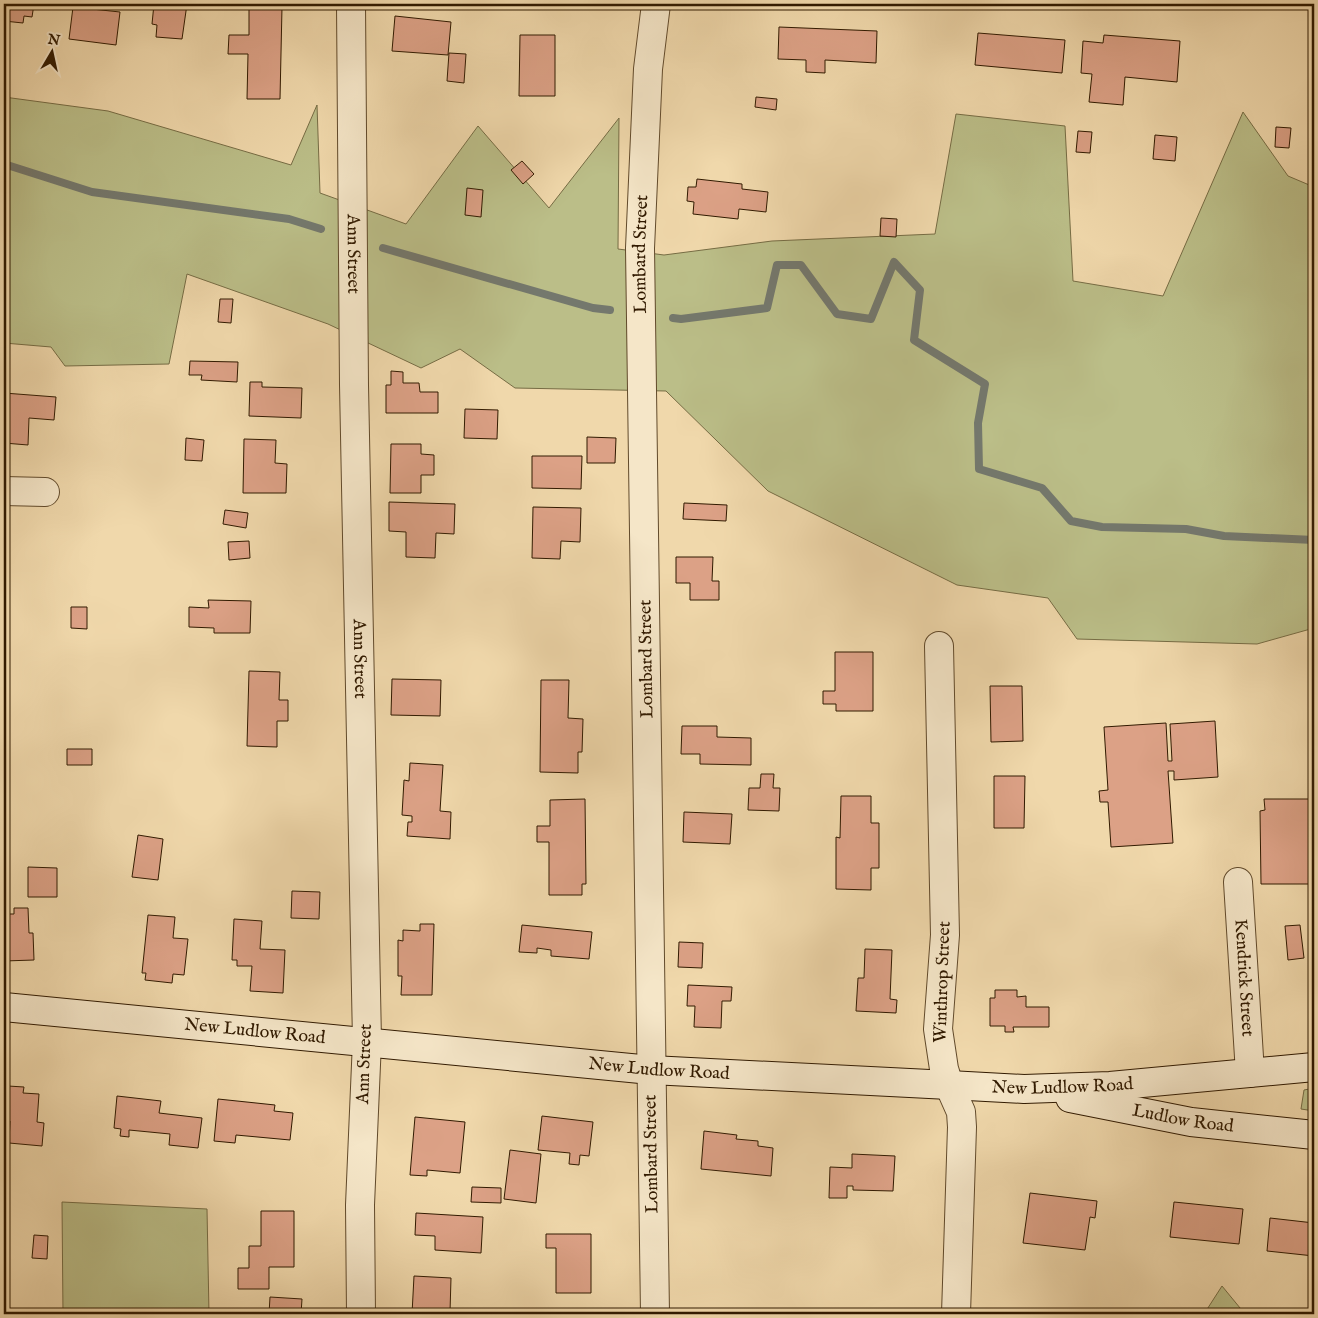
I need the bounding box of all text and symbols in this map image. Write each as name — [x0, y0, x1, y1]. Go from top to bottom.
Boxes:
north arrow — [28, 28, 78, 78]
text: N — [45, 30, 61, 50]
street label: Lombard Street — [628, 194, 654, 314]
street label: Ann Street — [341, 213, 365, 294]
street label: Lombard Street — [634, 599, 660, 719]
street label: Ann Street — [347, 618, 372, 699]
street label: Kendrick Street — [1229, 918, 1259, 1037]
street label: Winthrop Street — [929, 921, 957, 1043]
street label: New Ludlow Road — [183, 1013, 327, 1050]
street label: Ann Street — [352, 1024, 378, 1105]
street label: New Ludlow Road — [587, 1052, 731, 1085]
street label: New Ludlow Road — [991, 1072, 1135, 1101]
street label: Lombard Street — [639, 1094, 665, 1214]
street label: Ludlow Road — [1130, 1099, 1235, 1138]

